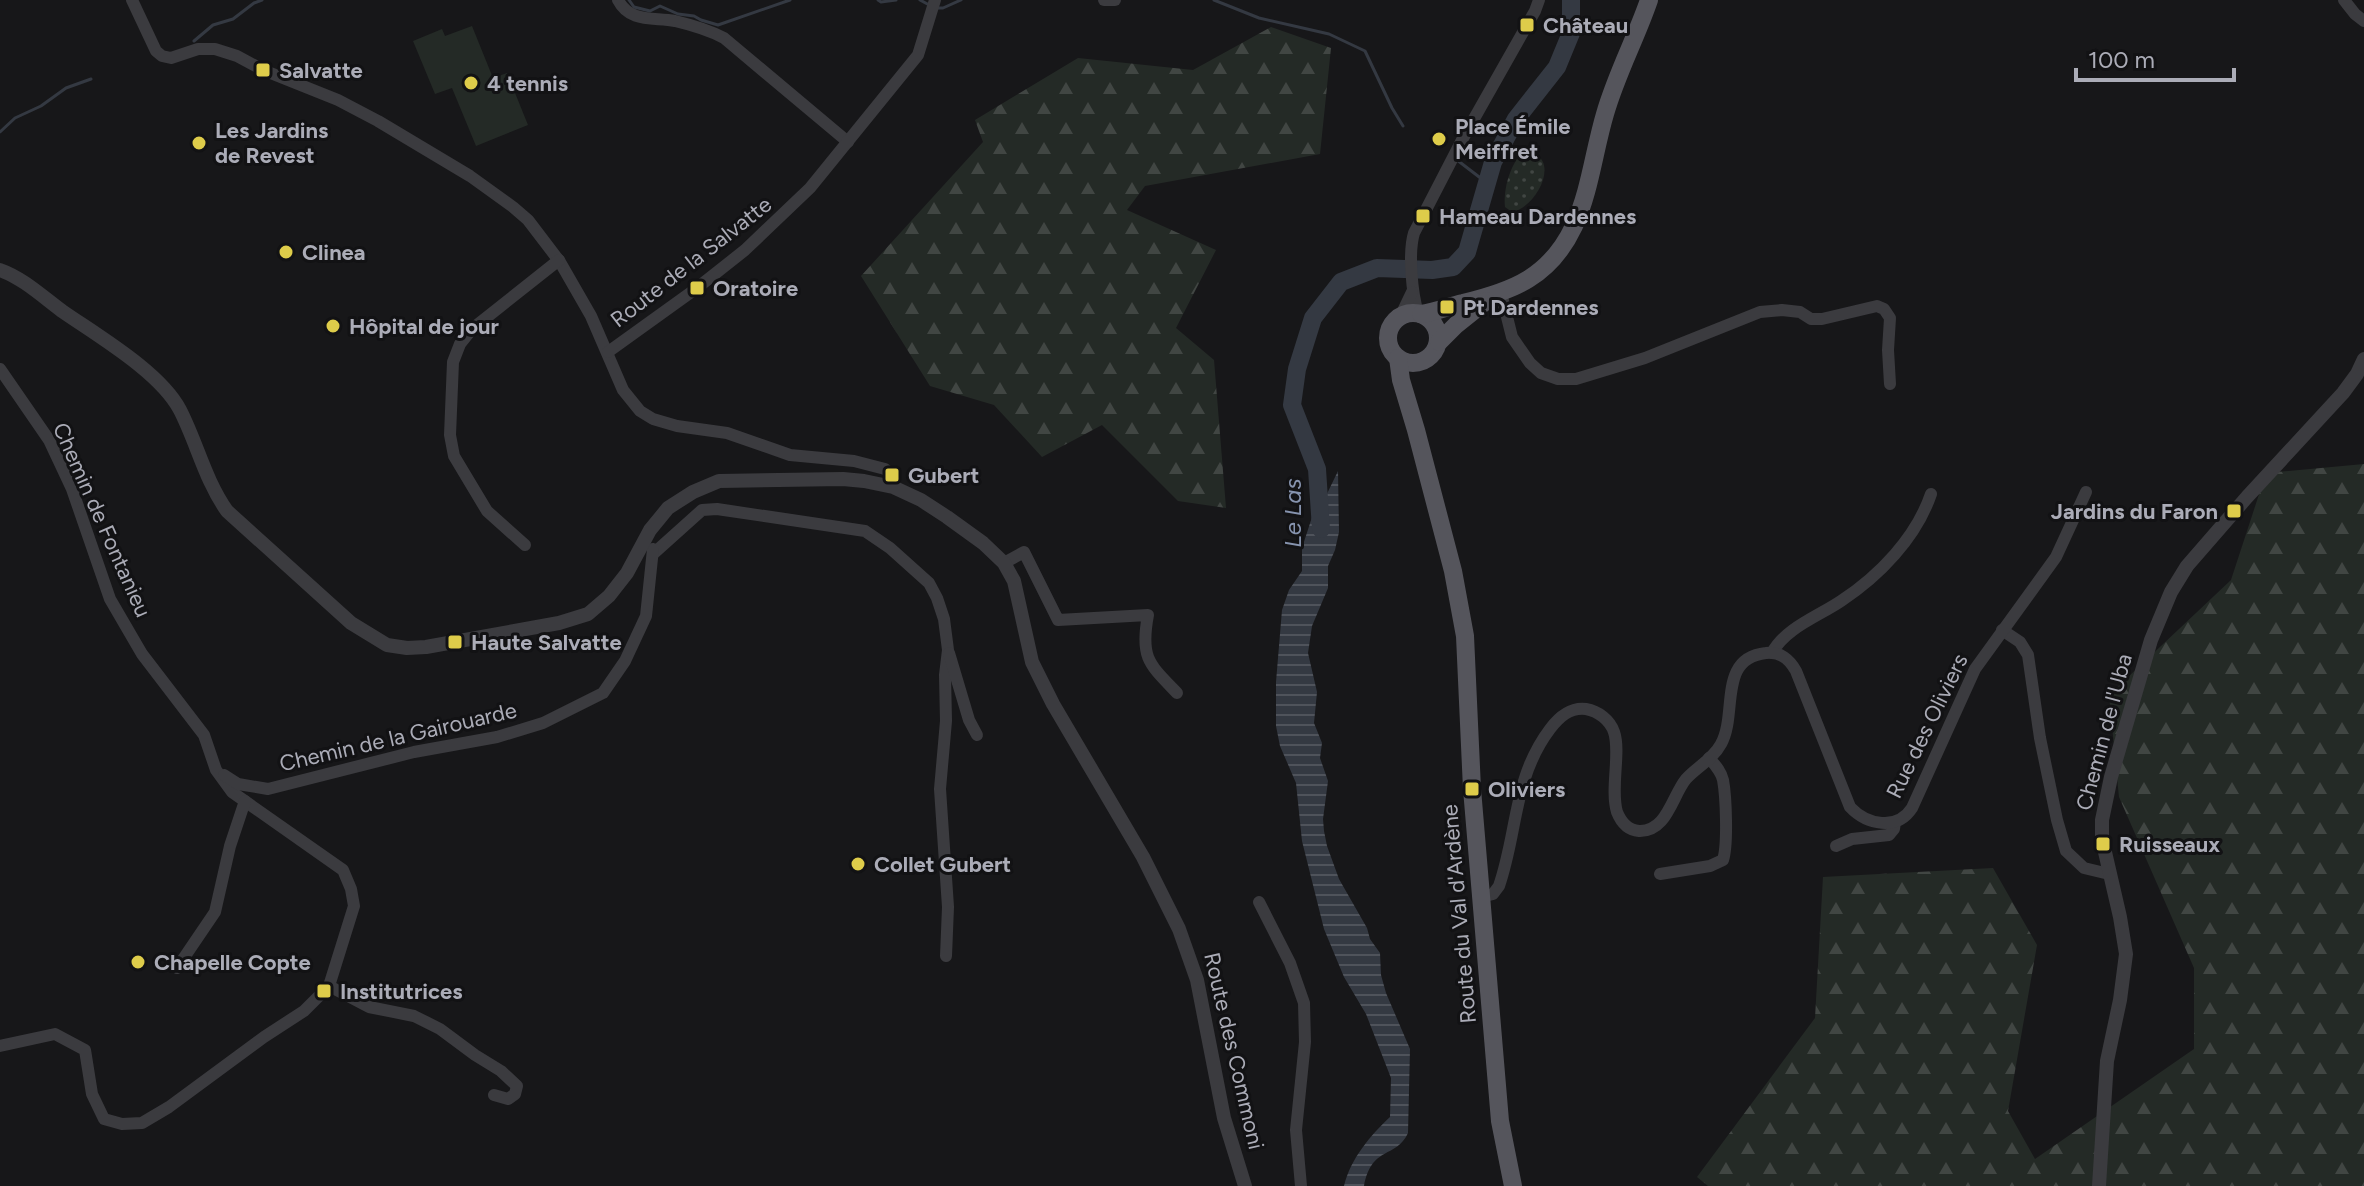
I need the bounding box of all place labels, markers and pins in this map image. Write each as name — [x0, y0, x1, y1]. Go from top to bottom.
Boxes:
place label: Château — [1543, 12, 1628, 39]
marker: Château — [1518, 16, 1536, 34]
place label: Salvatte — [279, 57, 363, 84]
marker: Salvatte — [254, 61, 272, 79]
place label: 4 tennis — [487, 70, 568, 97]
marker: 4 tennis — [462, 74, 480, 92]
place label: Place Émile Meiffret — [1455, 113, 1570, 165]
place label: Les Jardins de Revest — [215, 117, 328, 169]
marker: Place Émile Meiffret — [1430, 130, 1448, 148]
marker: Les Jardins de Revest — [190, 134, 208, 152]
place label: Hameau Dardennes — [1439, 203, 1636, 230]
marker: Hameau Dardennes — [1414, 207, 1432, 225]
place label: Clinea — [302, 239, 366, 266]
marker: Clinea — [277, 243, 295, 261]
place label: Oratoire — [713, 275, 798, 302]
marker: Oratoire — [688, 279, 706, 297]
place label: Pt Dardennes — [1463, 294, 1599, 321]
marker: Pt Dardennes — [1438, 298, 1456, 316]
place label: Hôpital de jour — [349, 313, 499, 340]
marker: Hôpital de jour — [324, 317, 342, 335]
place label: Gubert — [908, 462, 979, 489]
marker: Gubert — [883, 466, 901, 484]
place label: Jardins du Faron — [2051, 498, 2218, 525]
marker: Jardins du Faron — [2225, 502, 2243, 520]
place label: Haute Salvatte — [471, 629, 622, 656]
marker: Haute Salvatte — [446, 633, 464, 651]
place label: Oliviers — [1488, 776, 1565, 803]
marker: Oliviers — [1463, 780, 1481, 798]
place label: Ruisseaux — [2119, 831, 2220, 858]
marker: Ruisseaux — [2094, 835, 2112, 853]
place label: Collet Gubert — [874, 851, 1011, 878]
marker: Collet Gubert — [849, 855, 867, 873]
place label: Chapelle Copte — [154, 949, 311, 976]
marker: Chapelle Copte — [129, 953, 147, 971]
place label: Institutrices — [340, 978, 462, 1005]
marker: Institutrices — [315, 982, 333, 1000]

